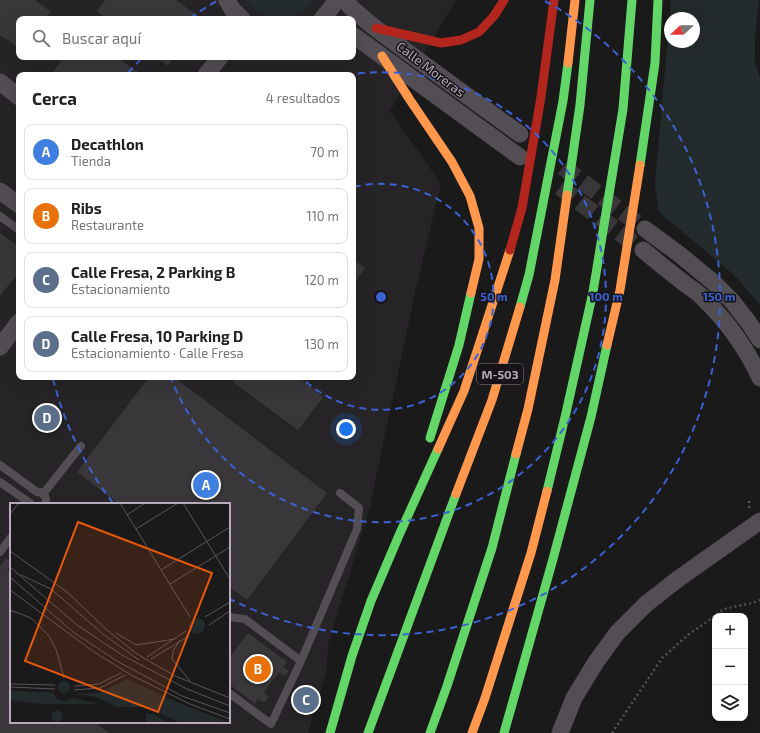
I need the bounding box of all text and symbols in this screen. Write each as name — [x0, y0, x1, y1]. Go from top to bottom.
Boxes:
north arrow — [664, 12, 700, 48]
search box — [16, 16, 356, 60]
icon: search — [30, 27, 52, 49]
text: Buscar aquí — [62, 29, 141, 47]
street label: Calle Moreras — [393, 38, 469, 100]
text: Cerca — [32, 88, 77, 108]
text: 4 resultados — [266, 90, 340, 106]
text: Decathlon — [71, 135, 144, 153]
text: A — [42, 144, 50, 160]
text: 70 m — [310, 144, 339, 160]
text: Tienda — [71, 153, 111, 169]
text: Ribs — [71, 199, 102, 217]
text: B — [42, 208, 50, 224]
text: 110 m — [307, 208, 339, 224]
text: Restaurante — [71, 217, 144, 233]
text: Calle Fresa, 2 Parking B — [71, 263, 235, 281]
text: C — [42, 272, 50, 288]
text: 120 m — [304, 272, 339, 288]
text: Estacionamiento — [71, 281, 170, 297]
text: 50 m — [480, 289, 508, 303]
text: 100 m — [589, 289, 623, 303]
text: 150 m — [703, 289, 735, 303]
centre of rings — [374, 290, 388, 304]
text: Calle Fresa, 10 Parking D — [71, 327, 243, 345]
text: D — [42, 336, 50, 352]
text: 130 m — [304, 336, 339, 352]
text: Estacionamiento · Calle Fresa — [71, 345, 244, 361]
road number: M-503 — [477, 364, 523, 384]
pin: D — [34, 403, 60, 433]
your location — [336, 419, 356, 439]
pin: A — [193, 470, 219, 500]
inset map — [10, 503, 230, 723]
map controls — [712, 613, 748, 721]
button: + — [712, 613, 748, 649]
button: − — [712, 649, 748, 685]
pin: B — [245, 654, 271, 684]
pin: C — [293, 685, 319, 715]
button: layers — [712, 685, 748, 721]

